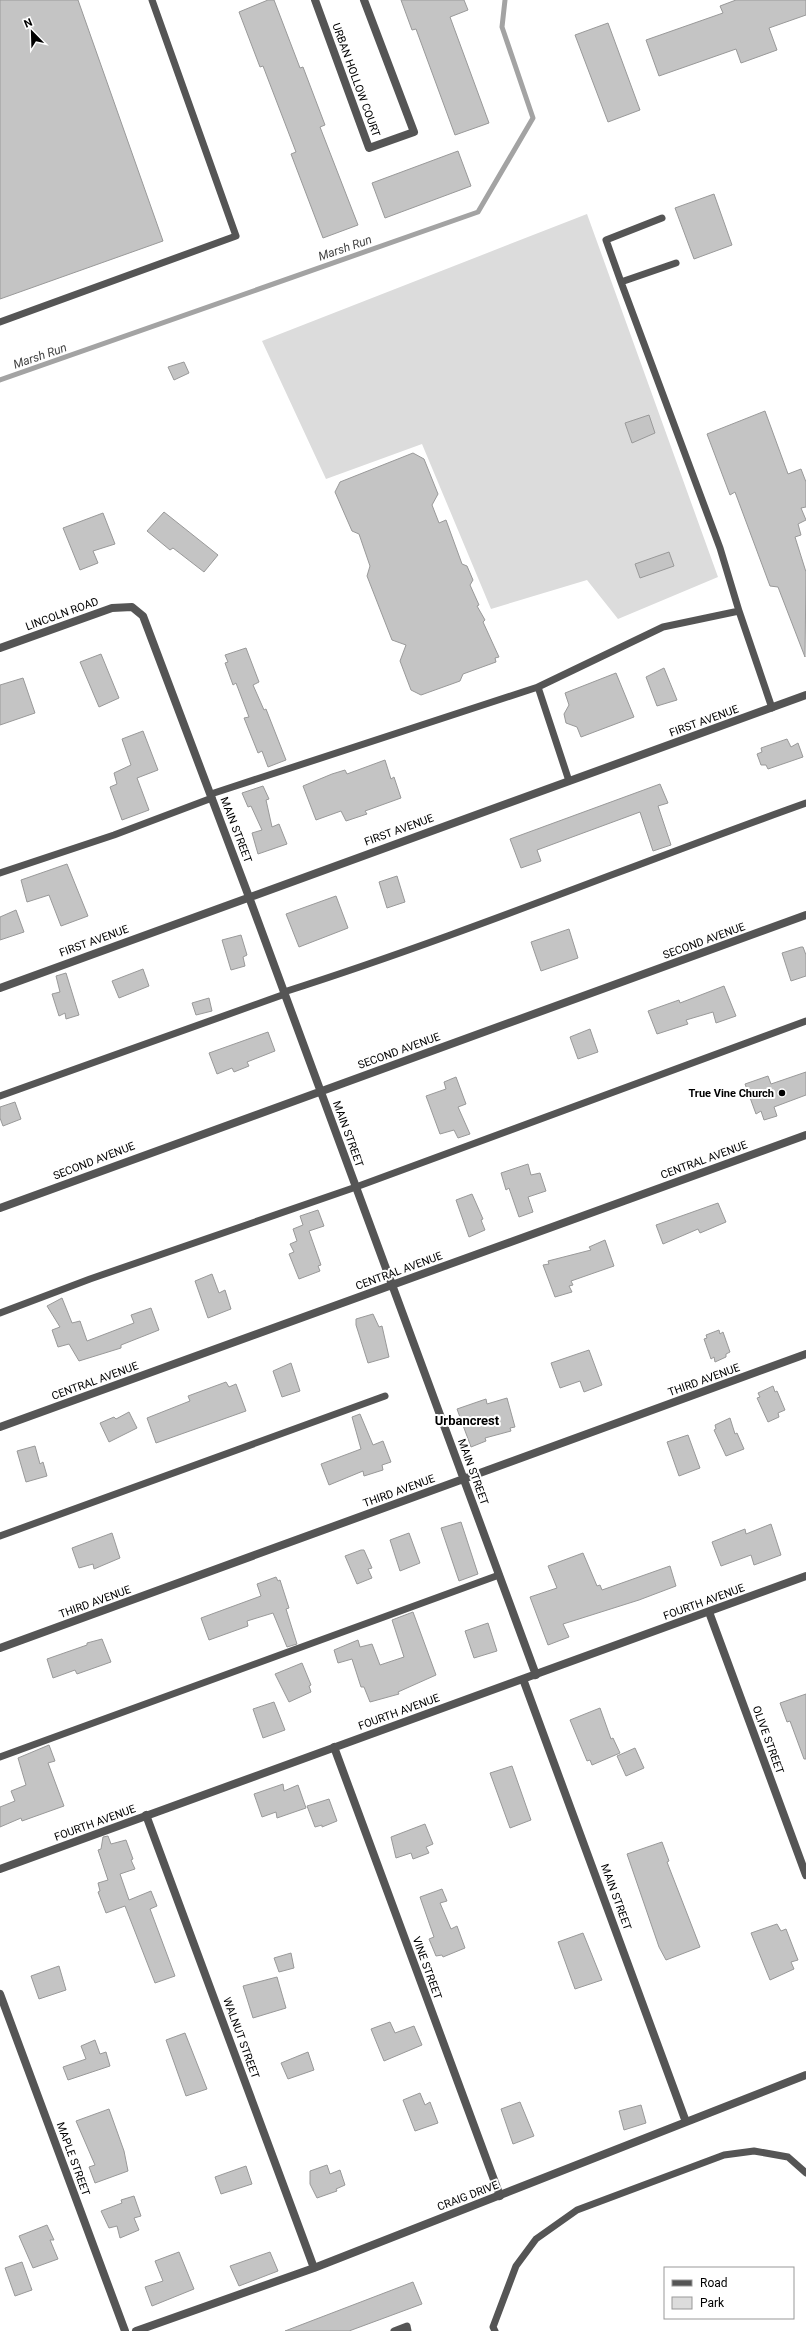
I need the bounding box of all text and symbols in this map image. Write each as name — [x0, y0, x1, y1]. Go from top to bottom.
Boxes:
north arrow — [12, 12, 52, 52]
text: N — [22, 16, 35, 31]
street label: URBAN HOLLOW COURT — [329, 21, 383, 139]
water label: Marsh Run — [316, 232, 374, 264]
water label: Marsh Run — [11, 340, 69, 372]
street label: LINCOLN ROAD — [24, 595, 100, 633]
street label: FIRST AVENUE — [668, 702, 740, 740]
street label: MAIN STREET — [217, 795, 255, 865]
street label: FIRST AVENUE — [363, 811, 435, 849]
street label: SECOND AVENUE — [661, 920, 747, 962]
street label: FIRST AVENUE — [58, 922, 130, 960]
street label: SECOND AVENUE — [356, 1030, 442, 1072]
place label: True Vine Church — [688, 1087, 774, 1100]
marker: True Vine Church — [777, 1088, 787, 1098]
street label: MAIN STREET — [330, 1099, 366, 1169]
street label: CENTRAL AVENUE — [659, 1138, 749, 1182]
street label: SECOND AVENUE — [51, 1139, 137, 1183]
street label: CENTRAL AVENUE — [354, 1249, 444, 1293]
street label: CENTRAL AVENUE — [50, 1359, 140, 1403]
street label: THIRD AVENUE — [666, 1361, 742, 1399]
district label: Urbancrest — [435, 1413, 500, 1428]
street label: MAIN STREET — [455, 1437, 491, 1507]
street label: THIRD AVENUE — [361, 1472, 437, 1510]
street label: FOURTH AVENUE — [662, 1581, 746, 1623]
street label: THIRD AVENUE — [57, 1583, 133, 1621]
street label: FOURTH AVENUE — [357, 1691, 441, 1733]
street label: OLIVE STREET — [750, 1704, 786, 1776]
street label: FOURTH AVENUE — [53, 1802, 137, 1844]
street label: MAIN STREET — [598, 1862, 634, 1932]
street label: VINE STREET — [410, 1935, 445, 2002]
street label: WALNUT STREET — [220, 1995, 262, 2081]
street label: MAPLE STREET — [54, 2120, 93, 2198]
street label: CRAIG DRIVE — [436, 2178, 500, 2214]
legend — [664, 2267, 794, 2319]
text: Road — [700, 2276, 728, 2290]
text: Park — [700, 2296, 725, 2310]

